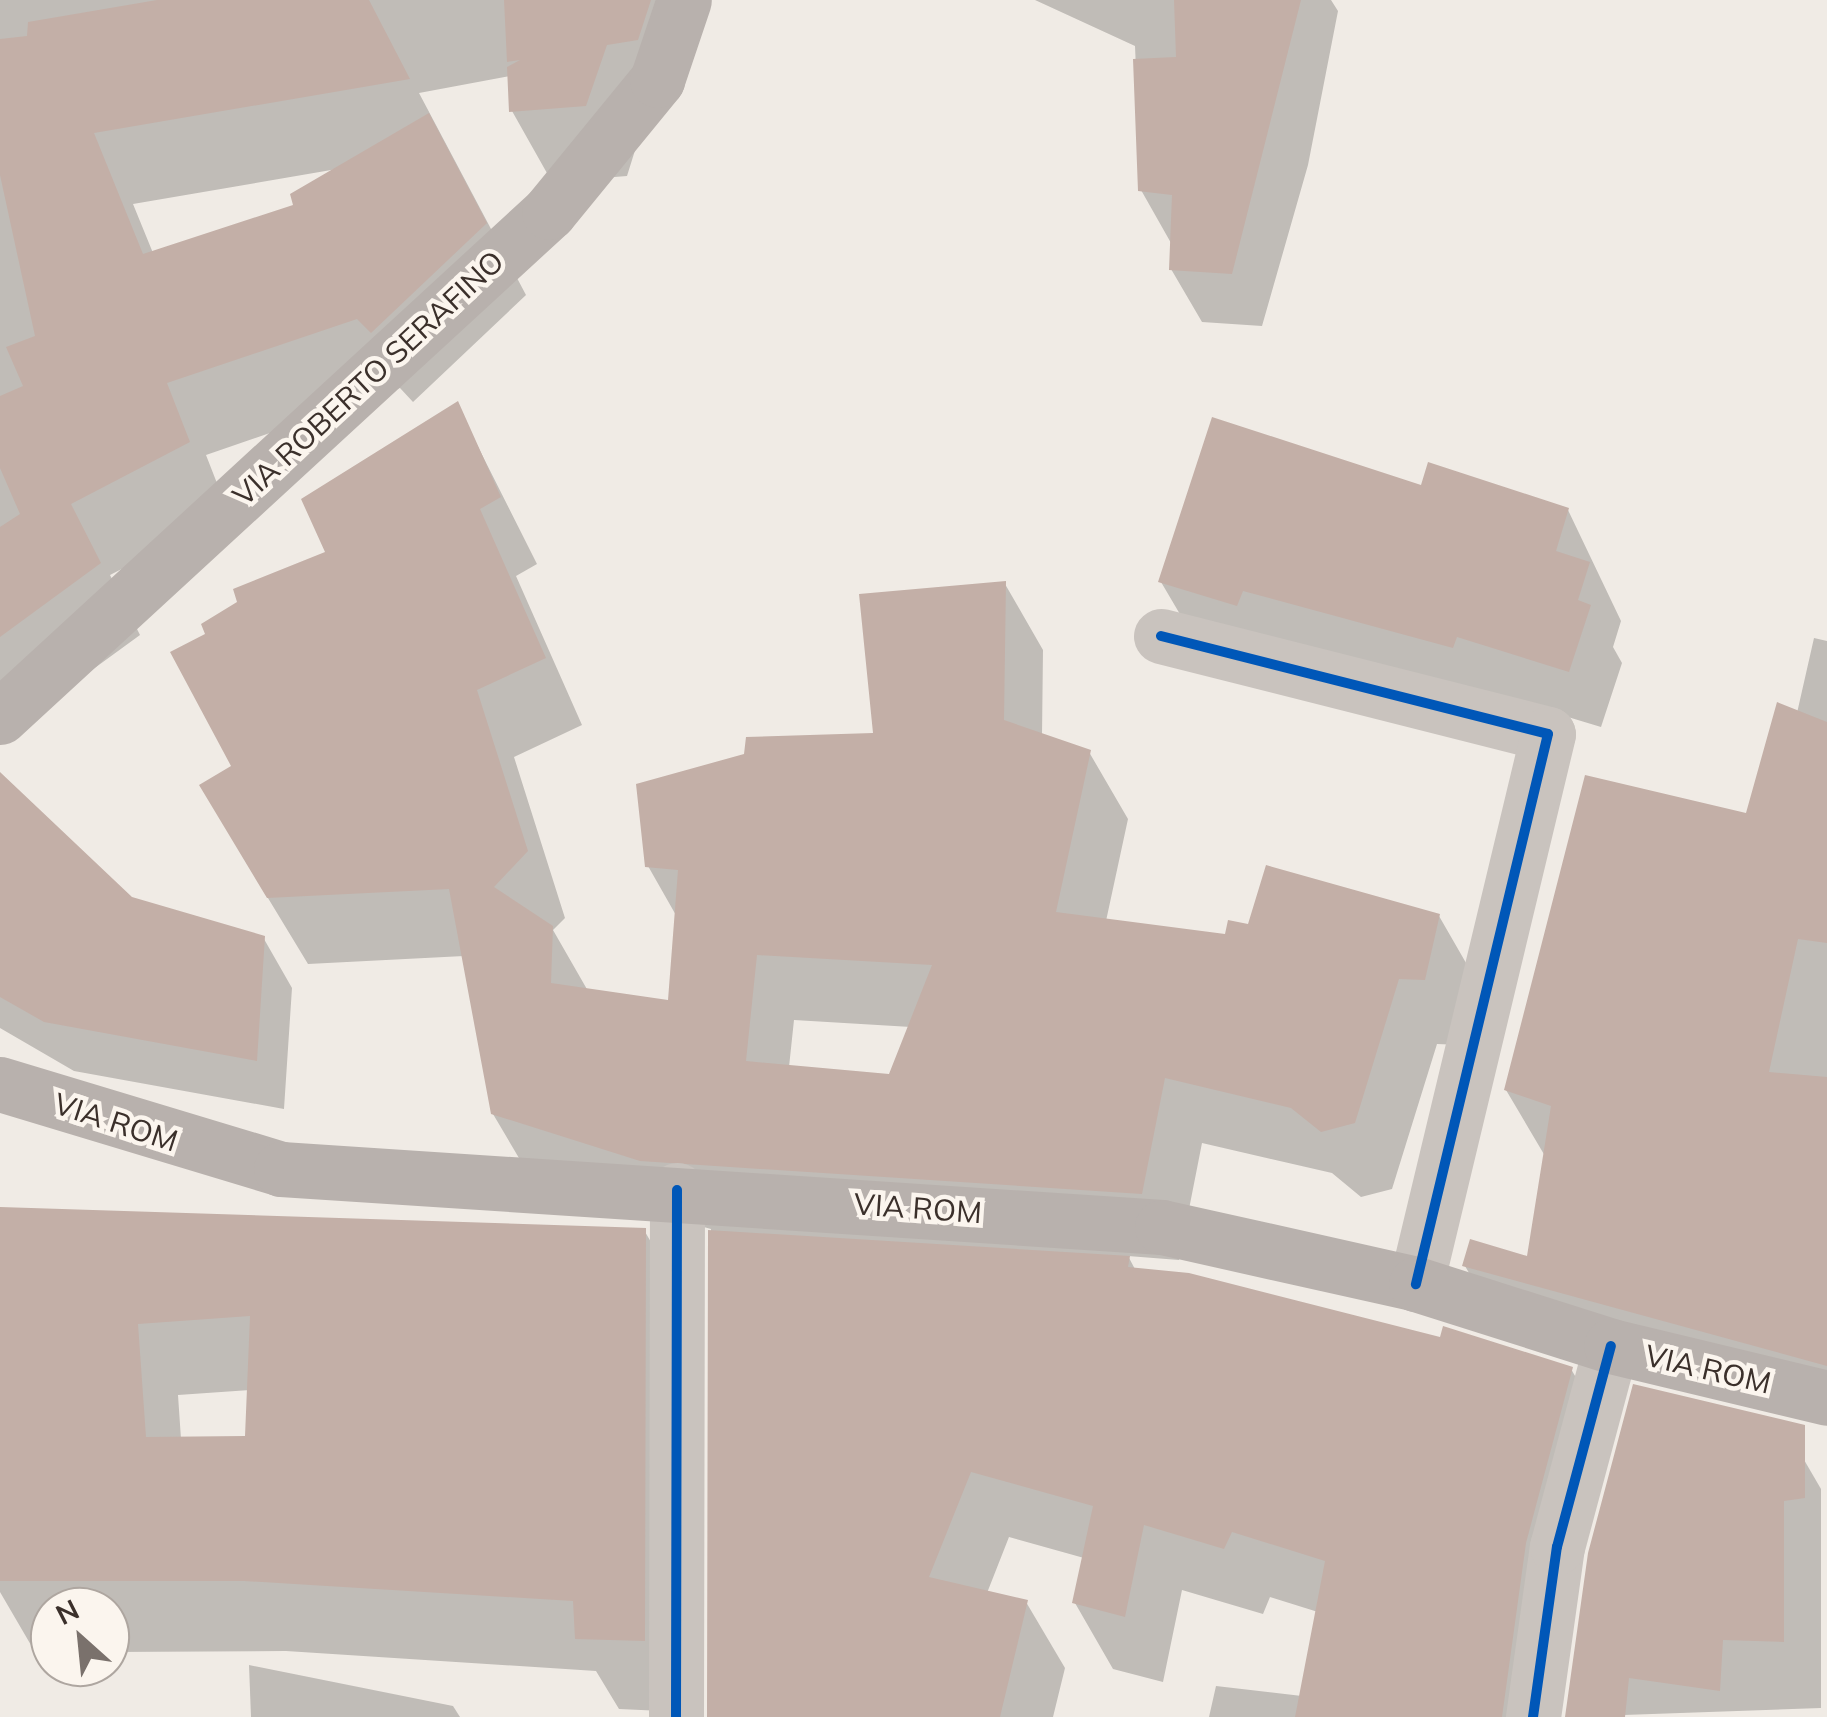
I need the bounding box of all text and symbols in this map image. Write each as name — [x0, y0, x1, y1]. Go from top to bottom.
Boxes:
street label: VIA ROBERTO SERAFINO — [225, 243, 511, 513]
street label: VIA ROM — [50, 1085, 182, 1159]
street label: VIA ROM — [853, 1186, 983, 1230]
street label: VIA ROM — [1642, 1337, 1774, 1401]
north arrow — [30, 1587, 130, 1687]
text: N — [50, 1591, 84, 1632]

